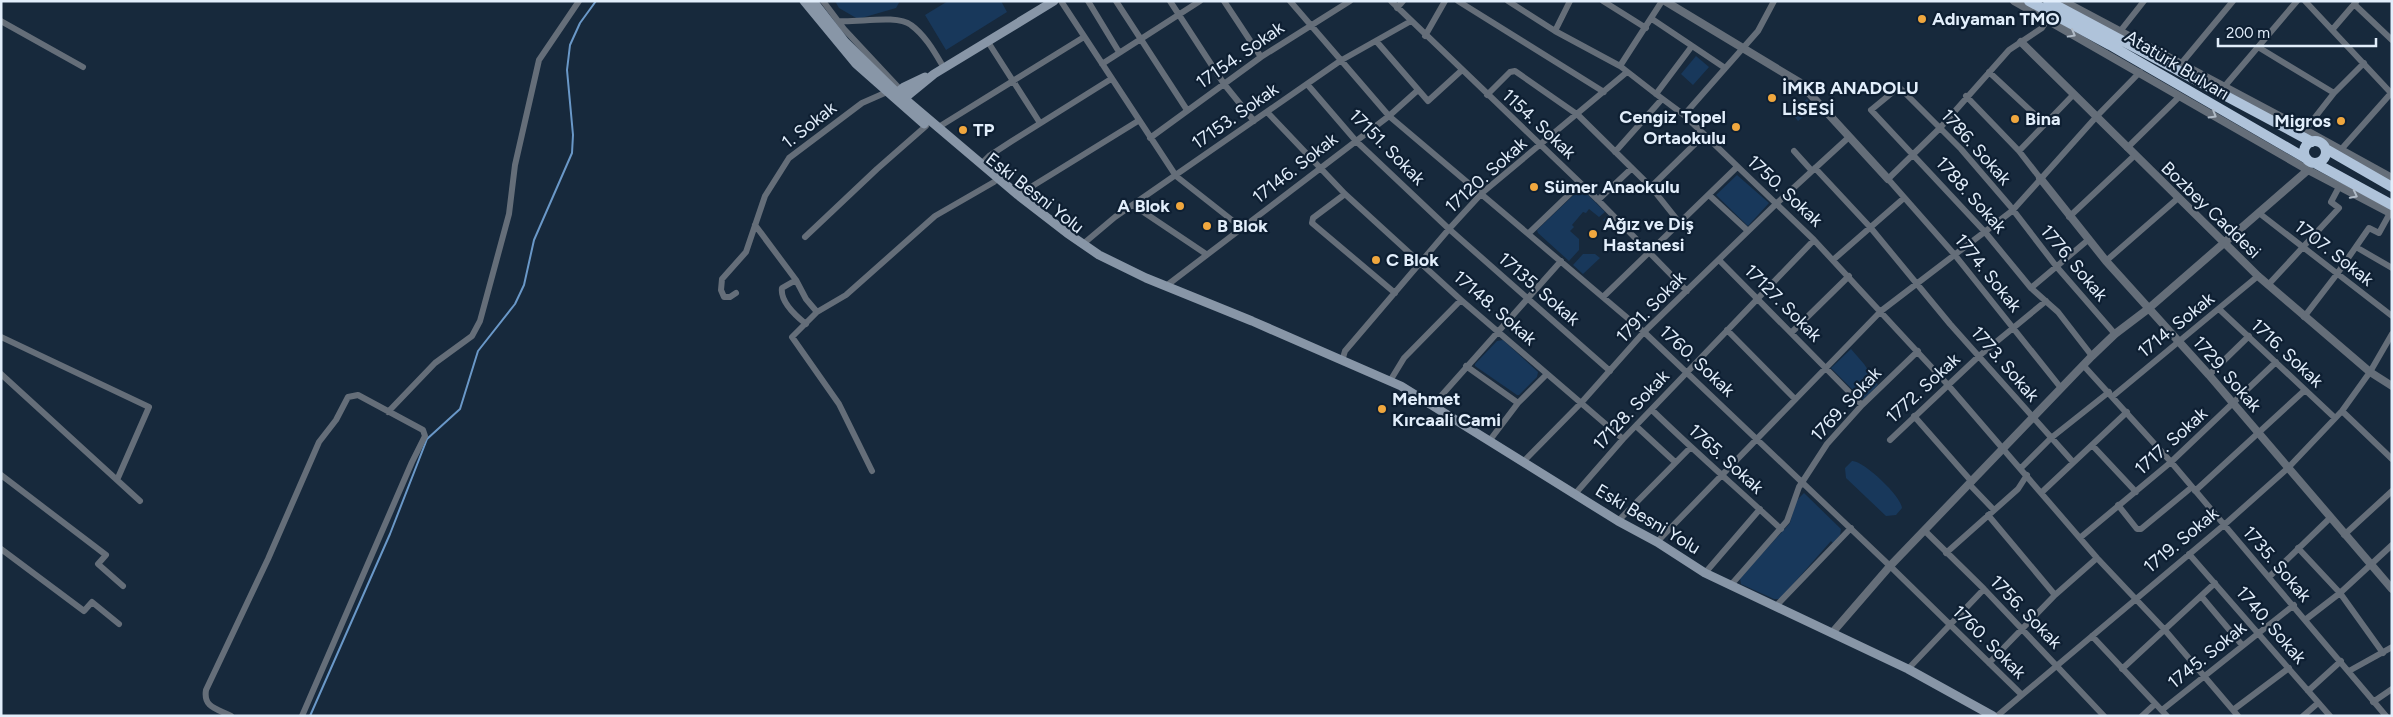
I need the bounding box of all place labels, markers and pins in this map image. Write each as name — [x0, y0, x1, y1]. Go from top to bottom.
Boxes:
place label: Adıyaman TMO — [1932, 8, 2060, 30]
marker: Adıyaman TMO — [1916, 13, 1928, 25]
place label: İMKB ANADOLU LİSESİ — [1782, 77, 1919, 120]
marker: İMKB ANADOLU LİSESİ — [1766, 92, 1778, 104]
place label: Cengiz Topel Ortaokulu — [1619, 106, 1726, 149]
place label: Bina — [2025, 108, 2061, 130]
place label: Migros — [2274, 110, 2332, 132]
marker: Bina — [2009, 113, 2021, 125]
marker: Migros — [2335, 115, 2347, 127]
place label: TP — [973, 119, 995, 141]
marker: Cengiz Topel Ortaokulu — [1730, 121, 1742, 133]
marker: TP — [957, 124, 969, 136]
place label: Sümer Anaokulu — [1544, 176, 1680, 198]
marker: Sümer Anaokulu — [1528, 181, 1540, 193]
place label: A Blok — [1117, 195, 1170, 217]
marker: A Blok — [1174, 200, 1186, 212]
place label: Ağız ve Diş Hastanesi — [1603, 213, 1694, 256]
place label: B Blok — [1217, 215, 1268, 237]
marker: B Blok — [1201, 220, 1213, 232]
marker: Ağız ve Diş Hastanesi — [1587, 228, 1599, 240]
place label: C Blok — [1386, 249, 1439, 271]
marker: C Blok — [1370, 254, 1382, 266]
place label: Mehmet Kırcaali Cami — [1392, 388, 1501, 431]
marker: Mehmet Kırcaali Cami — [1376, 403, 1388, 415]

